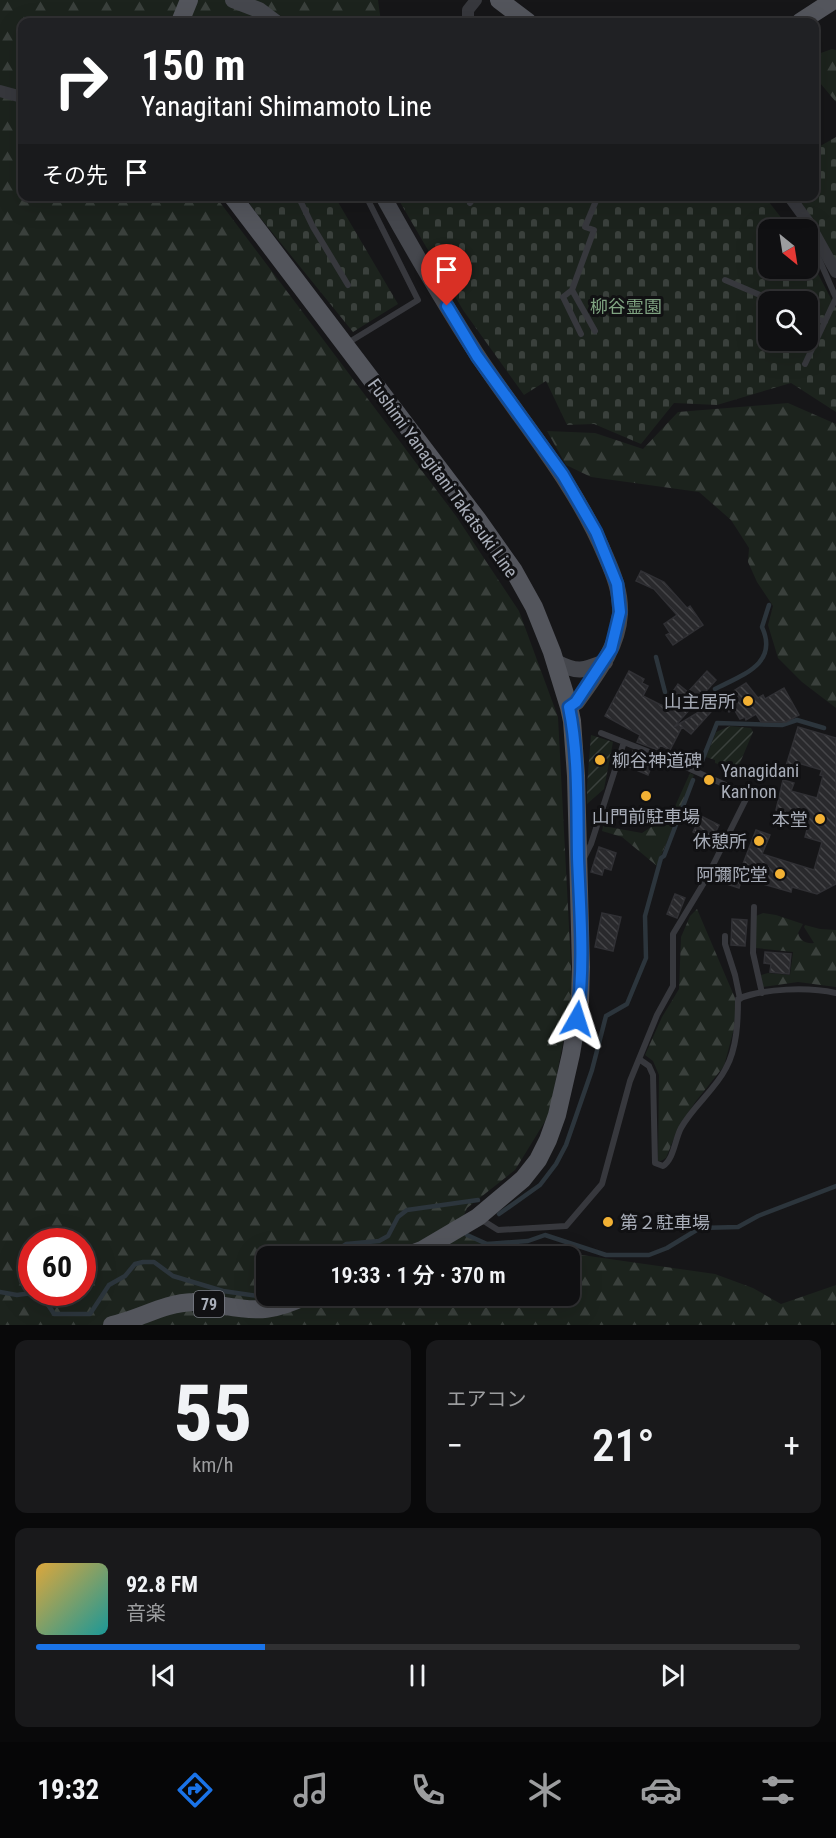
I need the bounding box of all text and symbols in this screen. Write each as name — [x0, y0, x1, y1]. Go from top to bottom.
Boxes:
text: 150 m — [141, 41, 246, 90]
icon: right — [42, 42, 120, 120]
text: Yanagitani Shimamoto Line — [141, 91, 432, 123]
icon: arrive — [120, 156, 153, 189]
text: その先 — [42, 163, 108, 188]
north arrow — [758, 219, 818, 279]
map controls — [758, 219, 818, 351]
pin — [421, 244, 472, 306]
icon: arrive — [430, 253, 463, 286]
button: search — [758, 291, 818, 351]
park label: 柳谷霊園 — [590, 296, 662, 317]
street label: Fushimi Yanagitani Takatsuki Line — [364, 375, 522, 581]
place label: 山主居所 — [664, 691, 736, 712]
marker: 山主居所 — [741, 694, 755, 708]
place label: 柳谷神道碑 — [612, 750, 702, 771]
marker: 柳谷神道碑 — [593, 753, 607, 767]
place label: Yanagidani Kan'non — [721, 760, 799, 802]
marker: Yanagidani Kan'non — [702, 773, 716, 787]
marker: 山門前駐車場 — [639, 789, 653, 803]
place label: 山門前駐車場 — [592, 806, 700, 827]
place label: 本堂 — [772, 809, 808, 830]
marker: 本堂 — [813, 812, 827, 826]
place label: 休憩所 — [693, 831, 747, 852]
marker: 休憩所 — [752, 834, 766, 848]
place label: 阿彌陀堂 — [696, 864, 768, 885]
marker: 阿彌陀堂 — [773, 867, 787, 881]
position arrow — [545, 987, 609, 1051]
place label: 第２駐車場 — [620, 1212, 710, 1233]
marker: 第２駐車場 — [601, 1215, 615, 1229]
speed limit sign: 60 — [18, 1228, 96, 1306]
text: 19:33 · 1 分 · 370 m — [330, 1263, 506, 1288]
road number: 79 — [194, 1291, 224, 1317]
text: 55 — [173, 1368, 252, 1459]
text: エアコン — [447, 1387, 527, 1411]
text: 21° — [592, 1419, 655, 1472]
text: − — [447, 1426, 463, 1465]
text: + — [784, 1426, 800, 1465]
text: km/h — [192, 1453, 233, 1477]
text: 92.8 FM — [126, 1572, 198, 1597]
text: 音楽 — [126, 1601, 166, 1625]
icon: previous — [147, 1659, 180, 1692]
icon: pause — [401, 1659, 434, 1692]
icon: next — [656, 1659, 689, 1692]
icon: directions — [174, 1769, 216, 1811]
icon: music — [290, 1769, 332, 1811]
icon: phone — [407, 1769, 449, 1811]
icon: climate — [524, 1769, 566, 1811]
icon: car — [640, 1769, 682, 1811]
icon: filters — [757, 1769, 799, 1811]
text: 19:32 — [37, 1774, 99, 1806]

